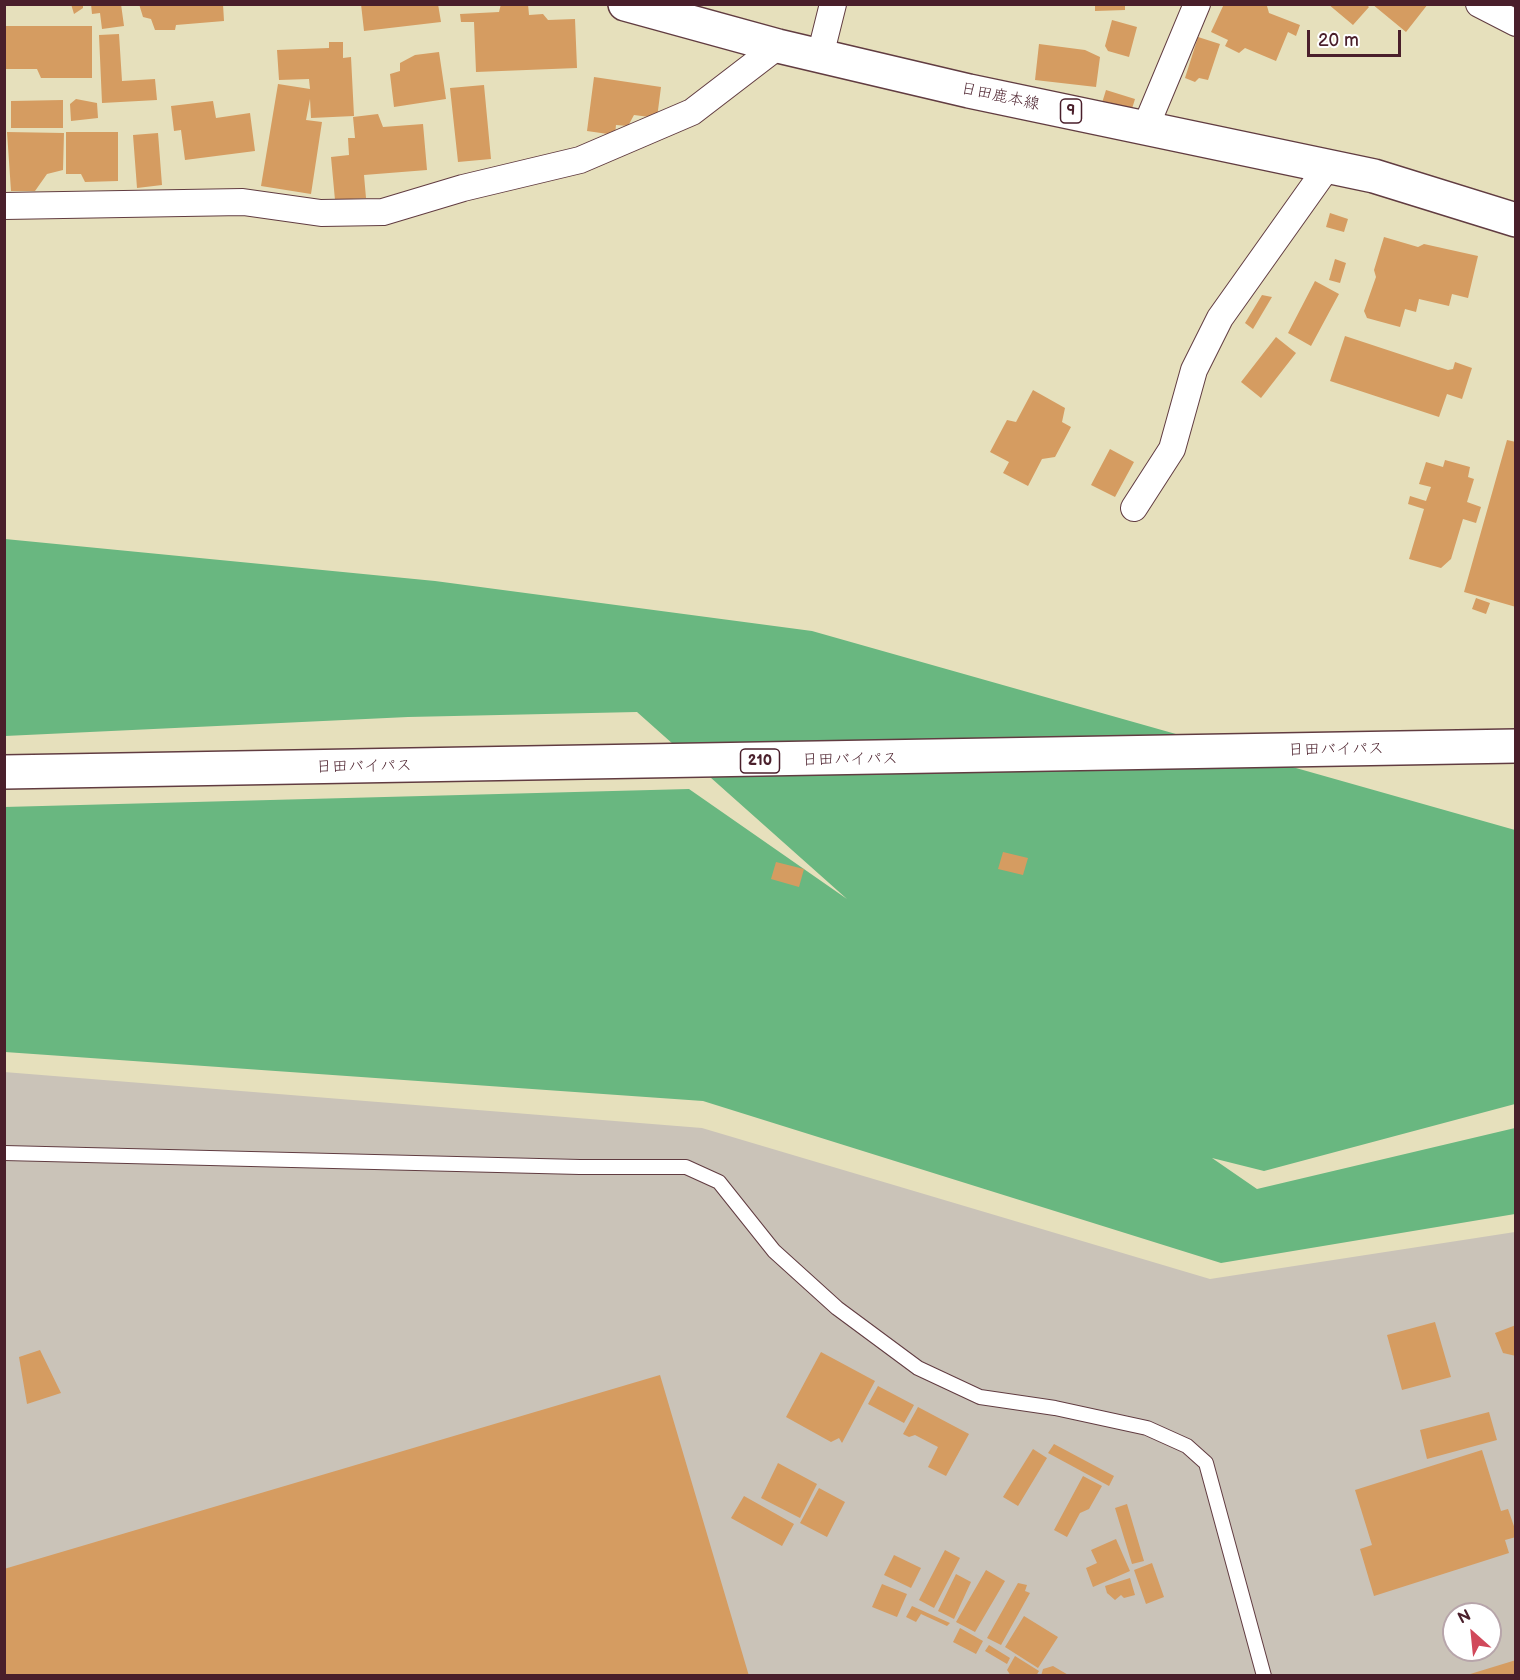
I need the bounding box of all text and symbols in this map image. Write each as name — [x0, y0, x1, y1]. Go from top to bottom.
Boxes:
scale bar — [1310, 18, 1404, 56]
text: 20 m — [1318, 30, 1359, 51]
street label: 日田鹿本線 — [959, 79, 1041, 115]
road number: 9 — [1060, 99, 1082, 123]
street label: 日田バイパス — [1288, 740, 1384, 760]
road number: 210 — [740, 749, 780, 773]
street label: 日田バイパス — [802, 750, 898, 770]
street label: 日田バイパス — [316, 757, 412, 777]
north arrow — [1442, 1602, 1502, 1662]
text: N — [1455, 1606, 1474, 1628]

